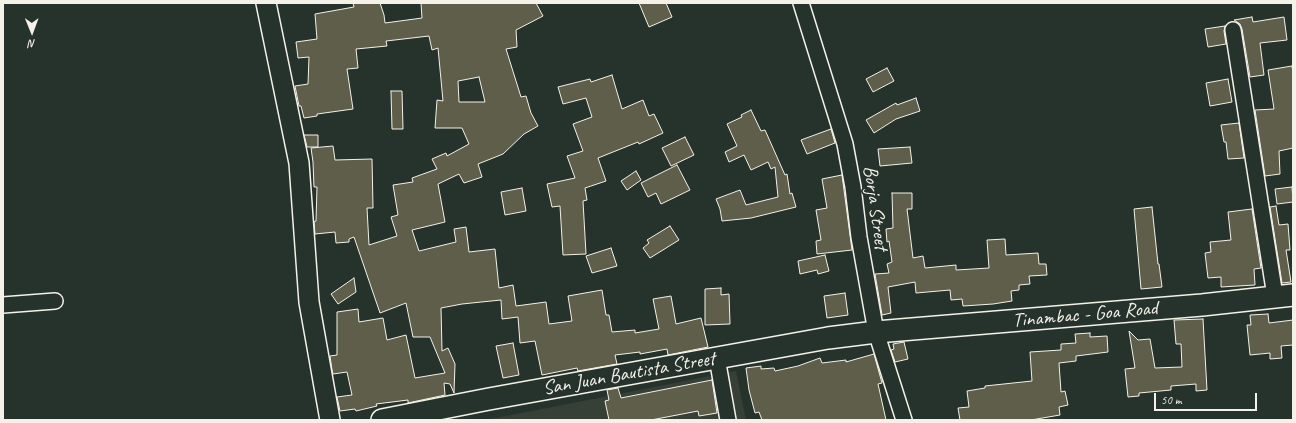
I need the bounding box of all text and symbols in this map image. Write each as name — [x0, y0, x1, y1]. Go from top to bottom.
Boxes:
north arrow — [12, 12, 52, 52]
text: N — [29, 37, 36, 51]
street label: Borja Street — [857, 164, 893, 252]
street label: Tinambac - Goa Road — [1011, 297, 1159, 333]
street label: San Juan Bautista Street — [541, 347, 717, 401]
scale bar — [1156, 385, 1259, 411]
text: 50 m — [1161, 392, 1181, 408]

